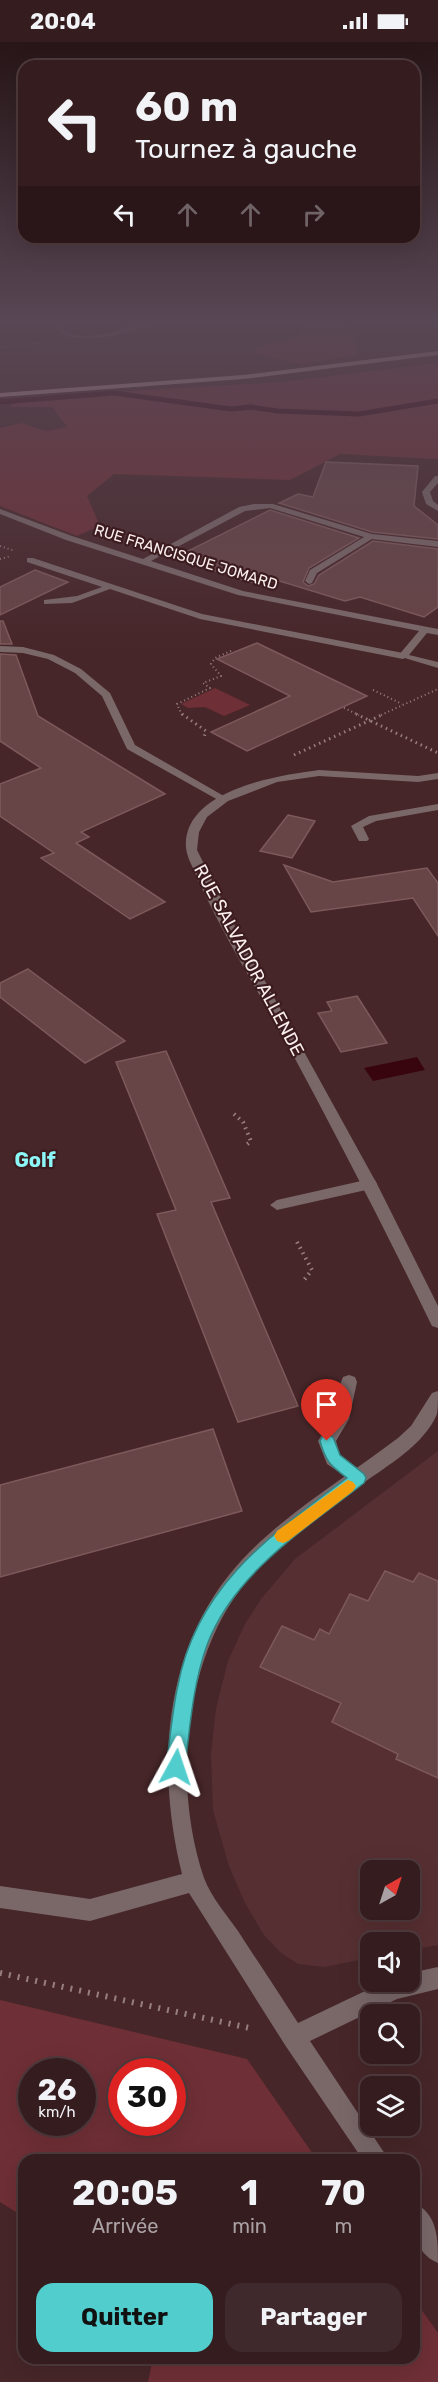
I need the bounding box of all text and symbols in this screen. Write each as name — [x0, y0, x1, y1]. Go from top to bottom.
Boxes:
text: 20:04 — [30, 8, 96, 35]
text: 60 m — [135, 82, 238, 132]
icon: left — [36, 84, 114, 162]
text: Tournez à gauche — [135, 133, 357, 165]
icon: left — [108, 198, 141, 231]
icon: ahead — [171, 198, 204, 231]
icon: ahead — [234, 198, 267, 231]
icon: right — [297, 198, 330, 231]
street label: RUE FRANCISQUE JOMARD — [92, 520, 280, 594]
street label: RUE SALVADOR ALLENDE — [189, 861, 309, 1059]
district label: Golf — [14, 1148, 56, 1172]
pin — [301, 1379, 352, 1441]
icon: arrive — [310, 1388, 343, 1421]
position arrow — [144, 1735, 208, 1799]
north arrow — [360, 1860, 420, 1920]
map controls — [360, 1860, 420, 2136]
button: sound — [360, 1932, 420, 1992]
button: search — [360, 2004, 420, 2064]
speed limit sign: 30 — [108, 2058, 186, 2136]
text: 26 — [37, 2072, 77, 2108]
button: layers — [360, 2076, 420, 2136]
text: km/h — [38, 2103, 76, 2121]
text: 20:05 — [72, 2171, 178, 2214]
text: 1 — [241, 2171, 258, 2214]
text: 70 — [321, 2171, 366, 2214]
text: Arrivée — [92, 2214, 158, 2238]
text: min — [232, 2214, 267, 2238]
text: m — [335, 2214, 352, 2238]
button: Quitter — [36, 2283, 213, 2352]
button: Partager — [225, 2283, 402, 2352]

